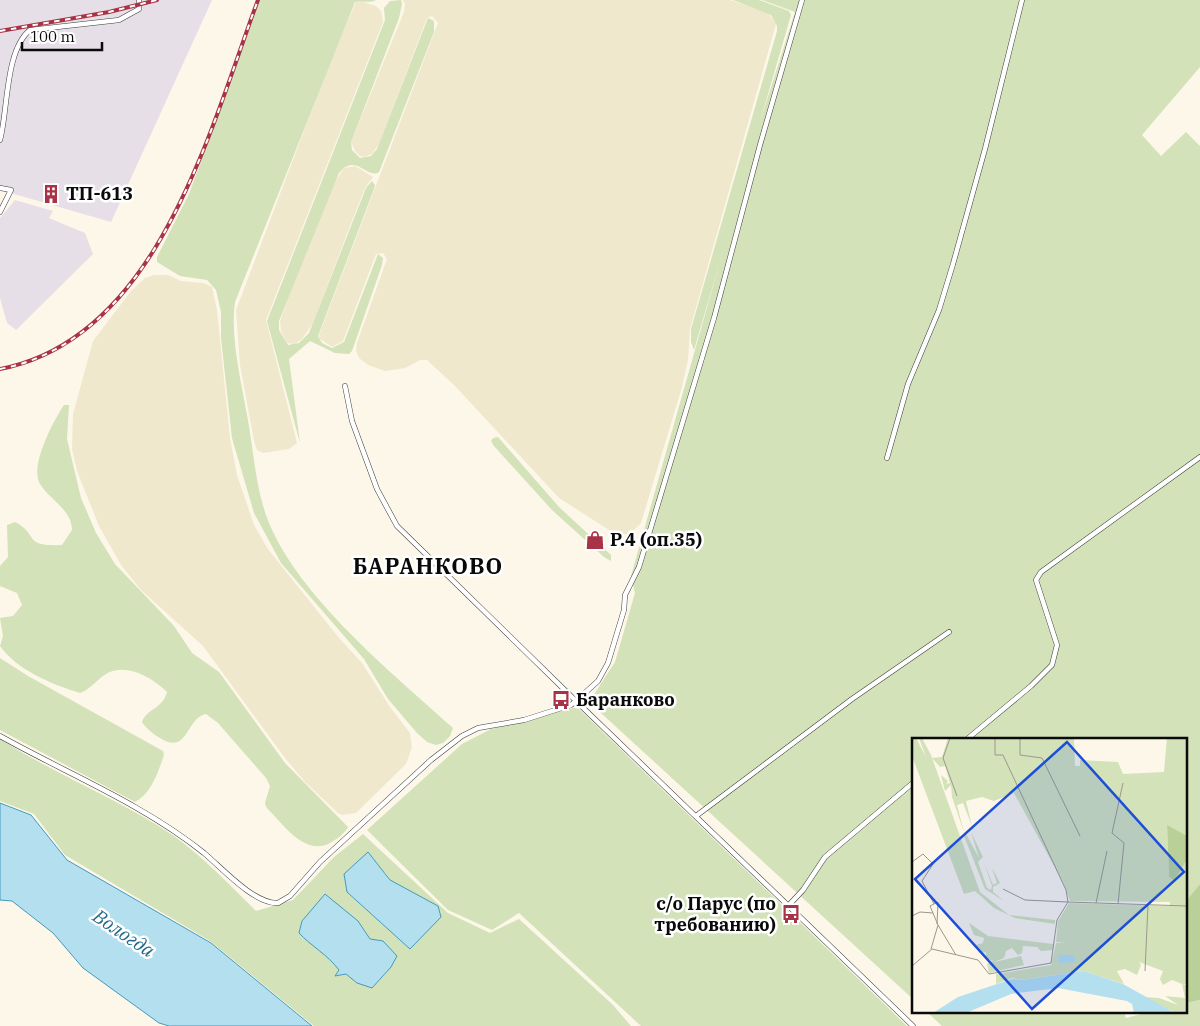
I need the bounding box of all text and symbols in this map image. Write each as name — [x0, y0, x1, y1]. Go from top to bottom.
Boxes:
scale bar — [22, 20, 102, 52]
text: 100 m — [30, 27, 75, 46]
place label: ТП-613 — [66, 182, 133, 205]
building icon: ТП-613 — [40, 183, 62, 205]
place label: Р.4 (оп.35) — [610, 528, 702, 551]
shop icon: Р.4 (оп.35) — [584, 529, 606, 551]
district label: БАРАНКОВО — [353, 551, 503, 580]
place label: Баранково — [576, 688, 675, 711]
bus stop icon: Баранково — [550, 689, 572, 711]
inset map — [912, 738, 1188, 1014]
place label: с/о Парус (по требованию) — [654, 892, 776, 936]
water label: Вологда — [88, 903, 160, 963]
bus stop icon: с/о Парус (по требованию) — [780, 903, 802, 925]

